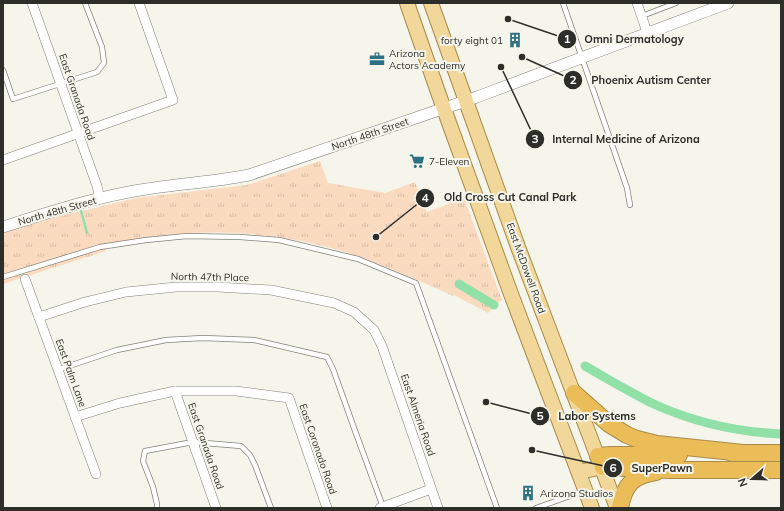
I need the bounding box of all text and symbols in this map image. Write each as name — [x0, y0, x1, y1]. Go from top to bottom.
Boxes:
callout: Omni Dermatology — [557, 27, 692, 50]
building icon: forty eight 01 — [506, 31, 524, 49]
text: 1 — [563, 31, 571, 46]
text: Omni Dermatology — [584, 32, 684, 46]
place label: forty eight 01 — [441, 34, 503, 47]
place label: Arizona Actors Academy — [389, 47, 466, 72]
office icon: Arizona Actors Academy — [368, 50, 386, 68]
street label: East Granada Road — [56, 52, 98, 142]
callout: Phoenix Autism Center — [563, 69, 719, 92]
text: 2 — [569, 72, 577, 87]
text: Phoenix Autism Center — [591, 73, 711, 87]
street label: North 48th Street — [330, 115, 411, 153]
callout: Internal Medicine of Arizona — [525, 128, 708, 151]
text: 3 — [531, 131, 539, 146]
text: Internal Medicine of Arizona — [552, 132, 700, 146]
supermarket icon: 7-Eleven — [408, 152, 426, 170]
place label: 7-Eleven — [429, 155, 470, 168]
callout: Old Cross Cut Canal Park — [415, 186, 584, 209]
text: 4 — [421, 190, 429, 205]
text: Old Cross Cut Canal Park — [444, 190, 577, 204]
street label: North 48th Street — [16, 193, 98, 228]
street label: East McDowell Road — [504, 221, 548, 315]
street label: North 47th Place — [171, 270, 249, 284]
street label: East Palm Lane — [53, 337, 89, 409]
street label: East Almeria Road — [398, 372, 438, 458]
street label: East Granada Road — [185, 401, 227, 491]
street label: East Coronado Road — [296, 402, 340, 496]
callout: Labor Systems — [530, 404, 644, 427]
text: 5 — [536, 408, 544, 423]
text: Labor Systems — [558, 409, 636, 423]
callout: SuperPawn — [603, 456, 700, 479]
north arrow — [732, 459, 772, 499]
text: 6 — [609, 460, 617, 475]
text: SuperPawn — [631, 461, 693, 475]
text: N — [735, 476, 751, 489]
building icon: Arizona Studios — [519, 484, 537, 502]
place label: Arizona Studios — [540, 487, 613, 500]

